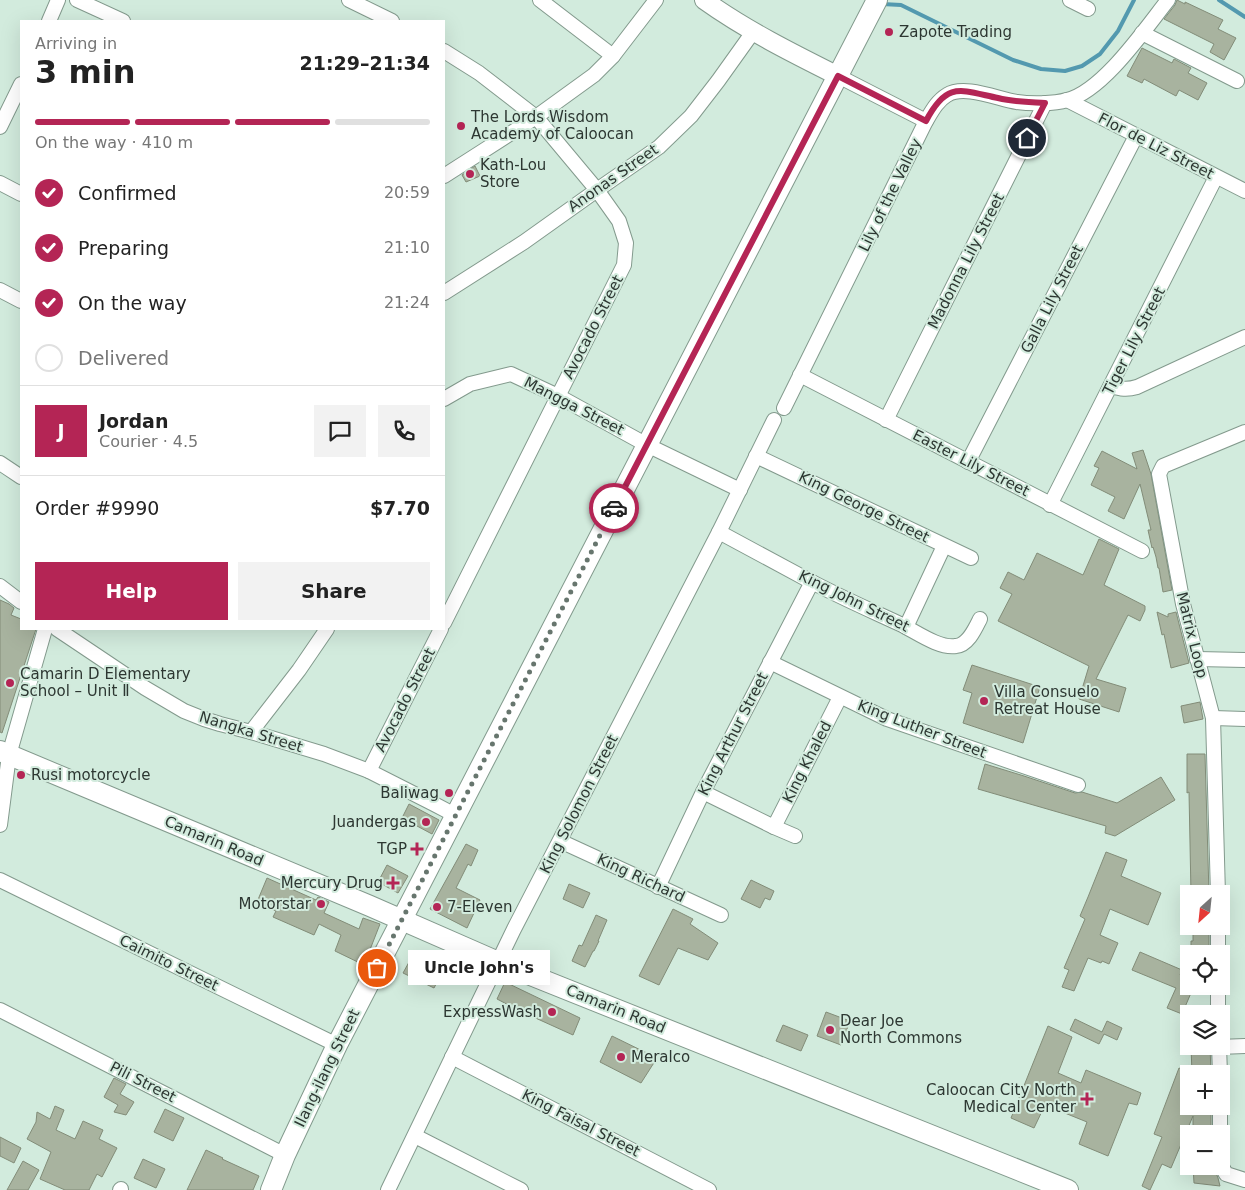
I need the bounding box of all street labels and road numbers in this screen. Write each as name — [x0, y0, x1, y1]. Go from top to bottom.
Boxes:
street label: Flor de Liz Street — [1095, 109, 1217, 183]
street label: Lily of the Valley — [855, 135, 925, 255]
street label: Anonas Street — [564, 140, 662, 216]
street label: Madonna Lily Street — [924, 190, 1008, 332]
street label: Galla Lily Street — [1017, 242, 1087, 356]
street label: Avocado Street — [559, 272, 627, 382]
street label: Tiger Lily Street — [1099, 284, 1169, 399]
street label: Mangga Street — [521, 373, 627, 439]
street label: Easter Lily Street — [910, 426, 1032, 500]
street label: King George Street — [796, 468, 932, 546]
street label: King John Street — [796, 566, 912, 636]
street label: Matrix Loop — [1173, 590, 1211, 680]
street label: Avocado Street — [371, 645, 439, 755]
street label: King Arthur Street — [694, 669, 772, 799]
street label: King Luther Street — [855, 696, 989, 762]
street label: Nangka Street — [197, 708, 305, 756]
street label: King Khaled — [779, 718, 835, 806]
street label: King Solomon Street — [536, 731, 622, 876]
street label: Camarin Road — [162, 812, 266, 870]
street label: King Richard — [594, 850, 688, 906]
street label: Caimito Street — [117, 931, 222, 995]
street label: Camarin Road — [564, 981, 668, 1037]
street label: Ilang-ilang Street — [291, 1006, 363, 1130]
street label: Pili Street — [107, 1058, 179, 1106]
street label: King Faisal Street — [519, 1085, 643, 1161]

